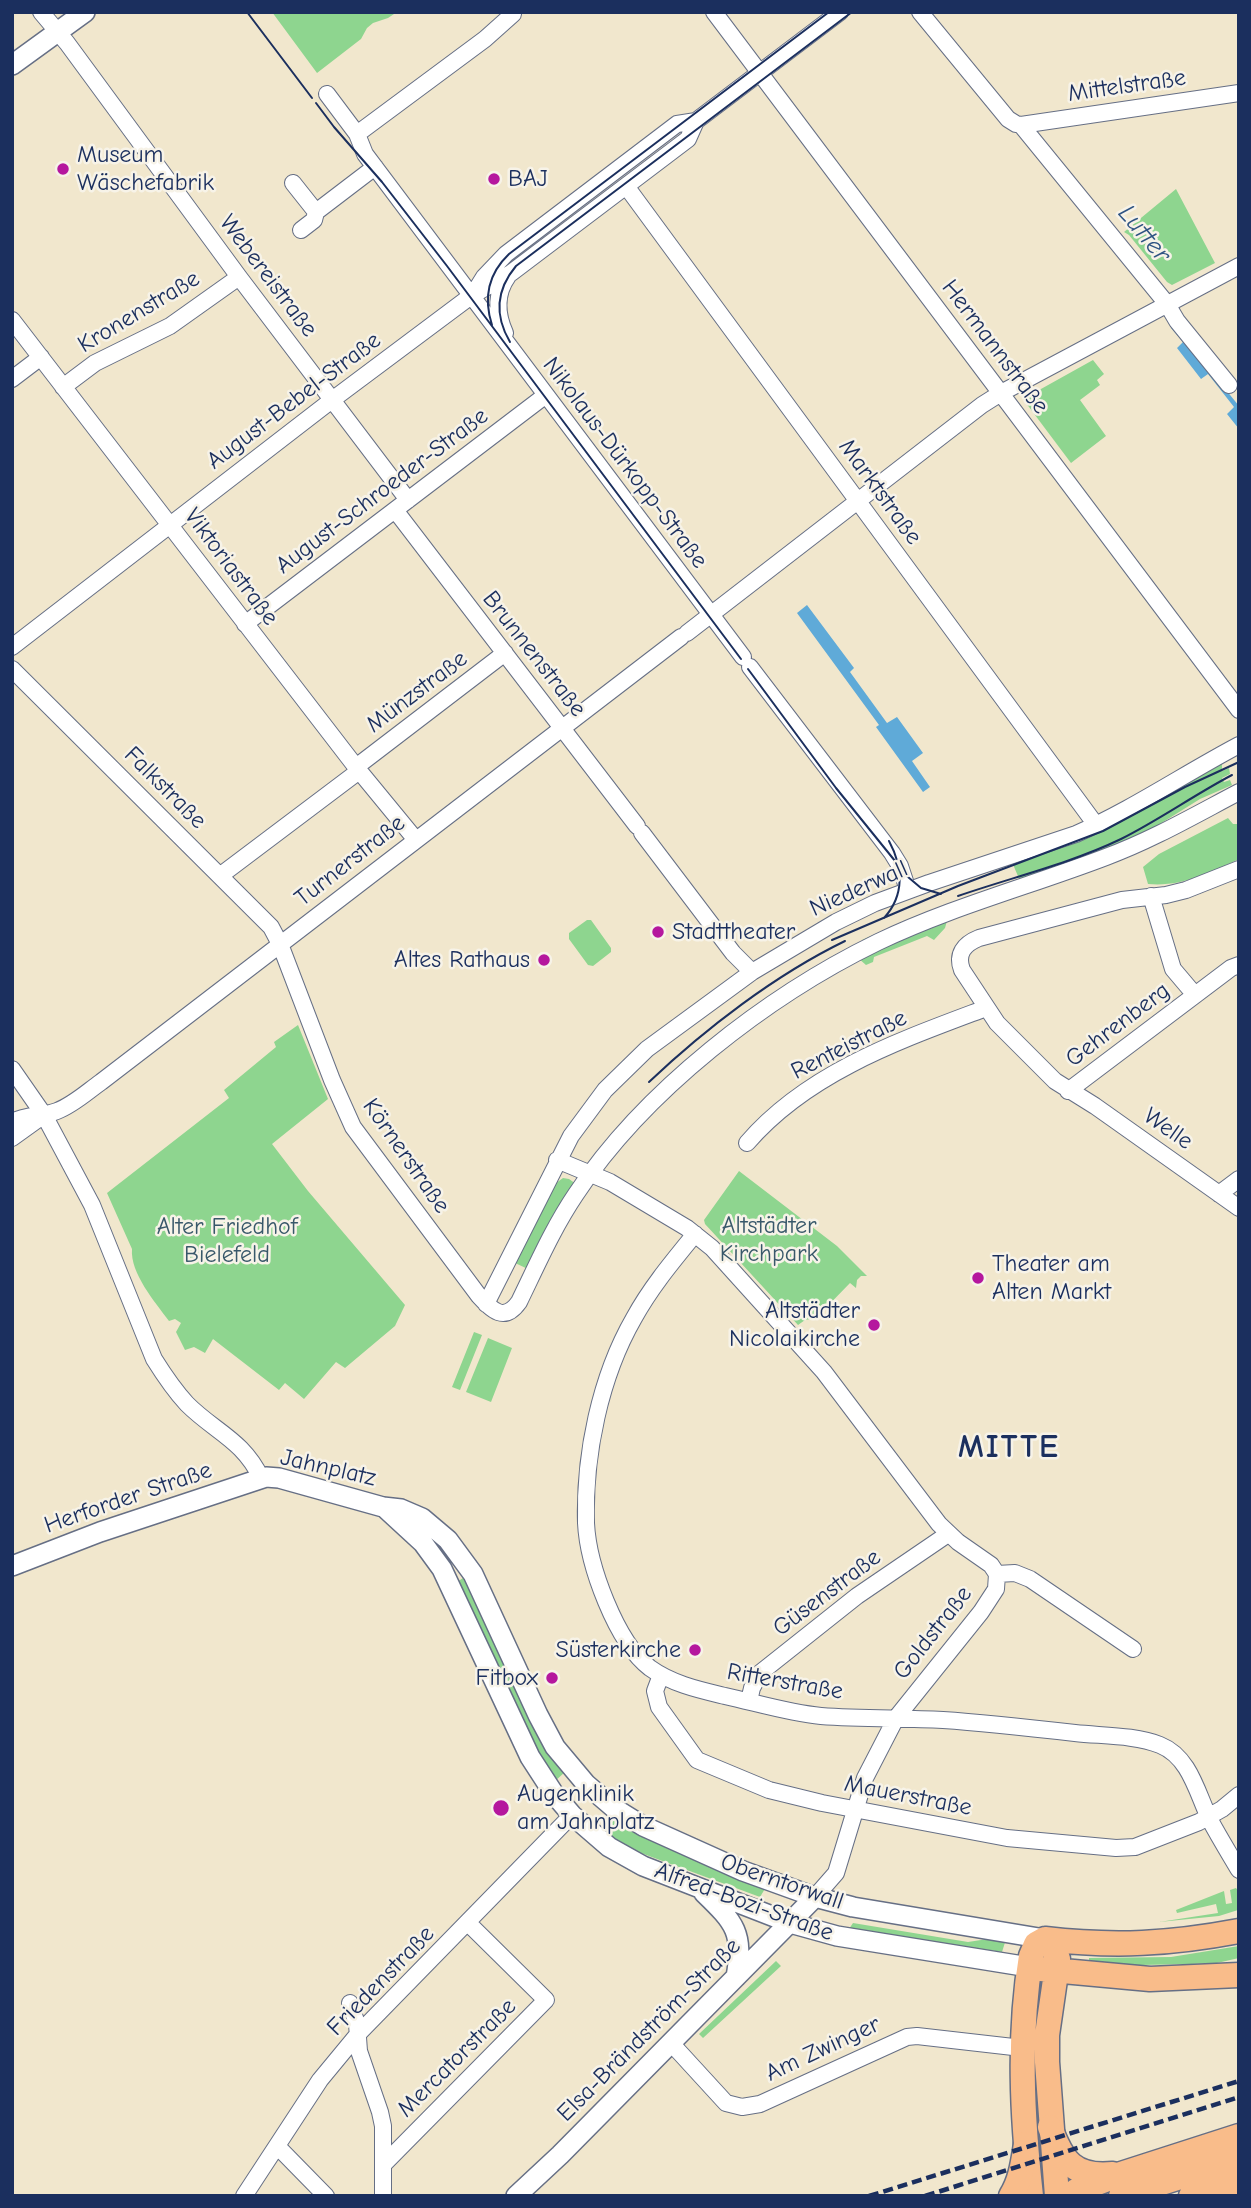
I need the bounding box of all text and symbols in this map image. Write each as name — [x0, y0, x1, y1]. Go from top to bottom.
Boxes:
street label: Mittelstraße — [1066, 63, 1188, 109]
place label: Museum Wäschefabrik — [77, 141, 214, 197]
marker: Museum Wäschefabrik — [55, 161, 71, 177]
place label: BAJ — [508, 165, 548, 193]
marker: BAJ — [486, 171, 502, 187]
water label: Lutter — [1111, 199, 1177, 269]
street label: Webereistraße — [213, 209, 323, 343]
street label: Kronenstraße — [73, 264, 205, 360]
street label: Hermannstraße — [935, 274, 1055, 420]
street label: August-Bebel-Straße — [201, 326, 387, 476]
street label: Nikolaus-Dürkopp-Straße — [536, 352, 714, 574]
street label: August-Schroeder-Straße — [270, 402, 494, 580]
street label: Marktstraße — [832, 434, 928, 550]
street label: Viktoriastraße — [178, 503, 284, 631]
street label: Brunnenstraße — [476, 585, 592, 723]
street label: Münzstraße — [361, 645, 473, 739]
street label: Falkstraße — [118, 741, 212, 835]
street label: Turnerstraße — [289, 809, 411, 913]
street label: Niederwall — [805, 855, 913, 923]
place label: Stadttheater — [672, 918, 795, 946]
marker: Stadttheater — [650, 924, 666, 940]
place label: Altes Rathaus — [394, 946, 530, 974]
marker: Altes Rathaus — [536, 952, 552, 968]
street label: Gehrenberg — [1060, 977, 1176, 1073]
street label: Renteistraße — [786, 1004, 912, 1086]
street label: Körnerstraße — [356, 1093, 456, 1219]
street label: Welle — [1138, 1102, 1198, 1156]
park label: Altstädter Kirchpark — [720, 1212, 818, 1268]
park label: Alter Friedhof Bielefeld — [157, 1213, 297, 1269]
place label: Theater am Alten Markt — [992, 1250, 1111, 1306]
marker: Theater am Alten Markt — [970, 1270, 986, 1286]
place label: Altstädter Nicolaikirche — [729, 1297, 860, 1353]
marker: Altstädter Nicolaikirche — [866, 1317, 882, 1333]
district label: MITTE — [959, 1429, 1059, 1467]
street label: Jahnplatz — [277, 1443, 379, 1493]
street label: Herforder Straße — [40, 1456, 216, 1540]
street label: Güsenstraße — [767, 1543, 887, 1643]
street label: Goldstraße — [888, 1580, 978, 1686]
place label: Süsterkirche — [555, 1636, 681, 1664]
marker: Süsterkirche — [687, 1642, 703, 1658]
street label: Ritterstraße — [725, 1658, 845, 1706]
place label: Fitbox — [476, 1664, 538, 1692]
marker: Fitbox — [544, 1670, 560, 1686]
street label: Mauerstraße — [842, 1770, 974, 1822]
place label: Augenklinik am Jahnplatz — [517, 1780, 654, 1836]
marker: Augenklinik am Jahnplatz — [491, 1798, 511, 1818]
street label: Oberntorwall — [717, 1847, 847, 1917]
street label: Alfred-Bozi-Straße — [651, 1856, 837, 1948]
street label: Friedenstraße — [321, 1920, 441, 2042]
street label: Elsa-Brändström-Straße — [551, 1932, 747, 2128]
street label: Mercatorstraße — [392, 1993, 522, 2123]
street label: Am Zwinger — [761, 2010, 885, 2088]

